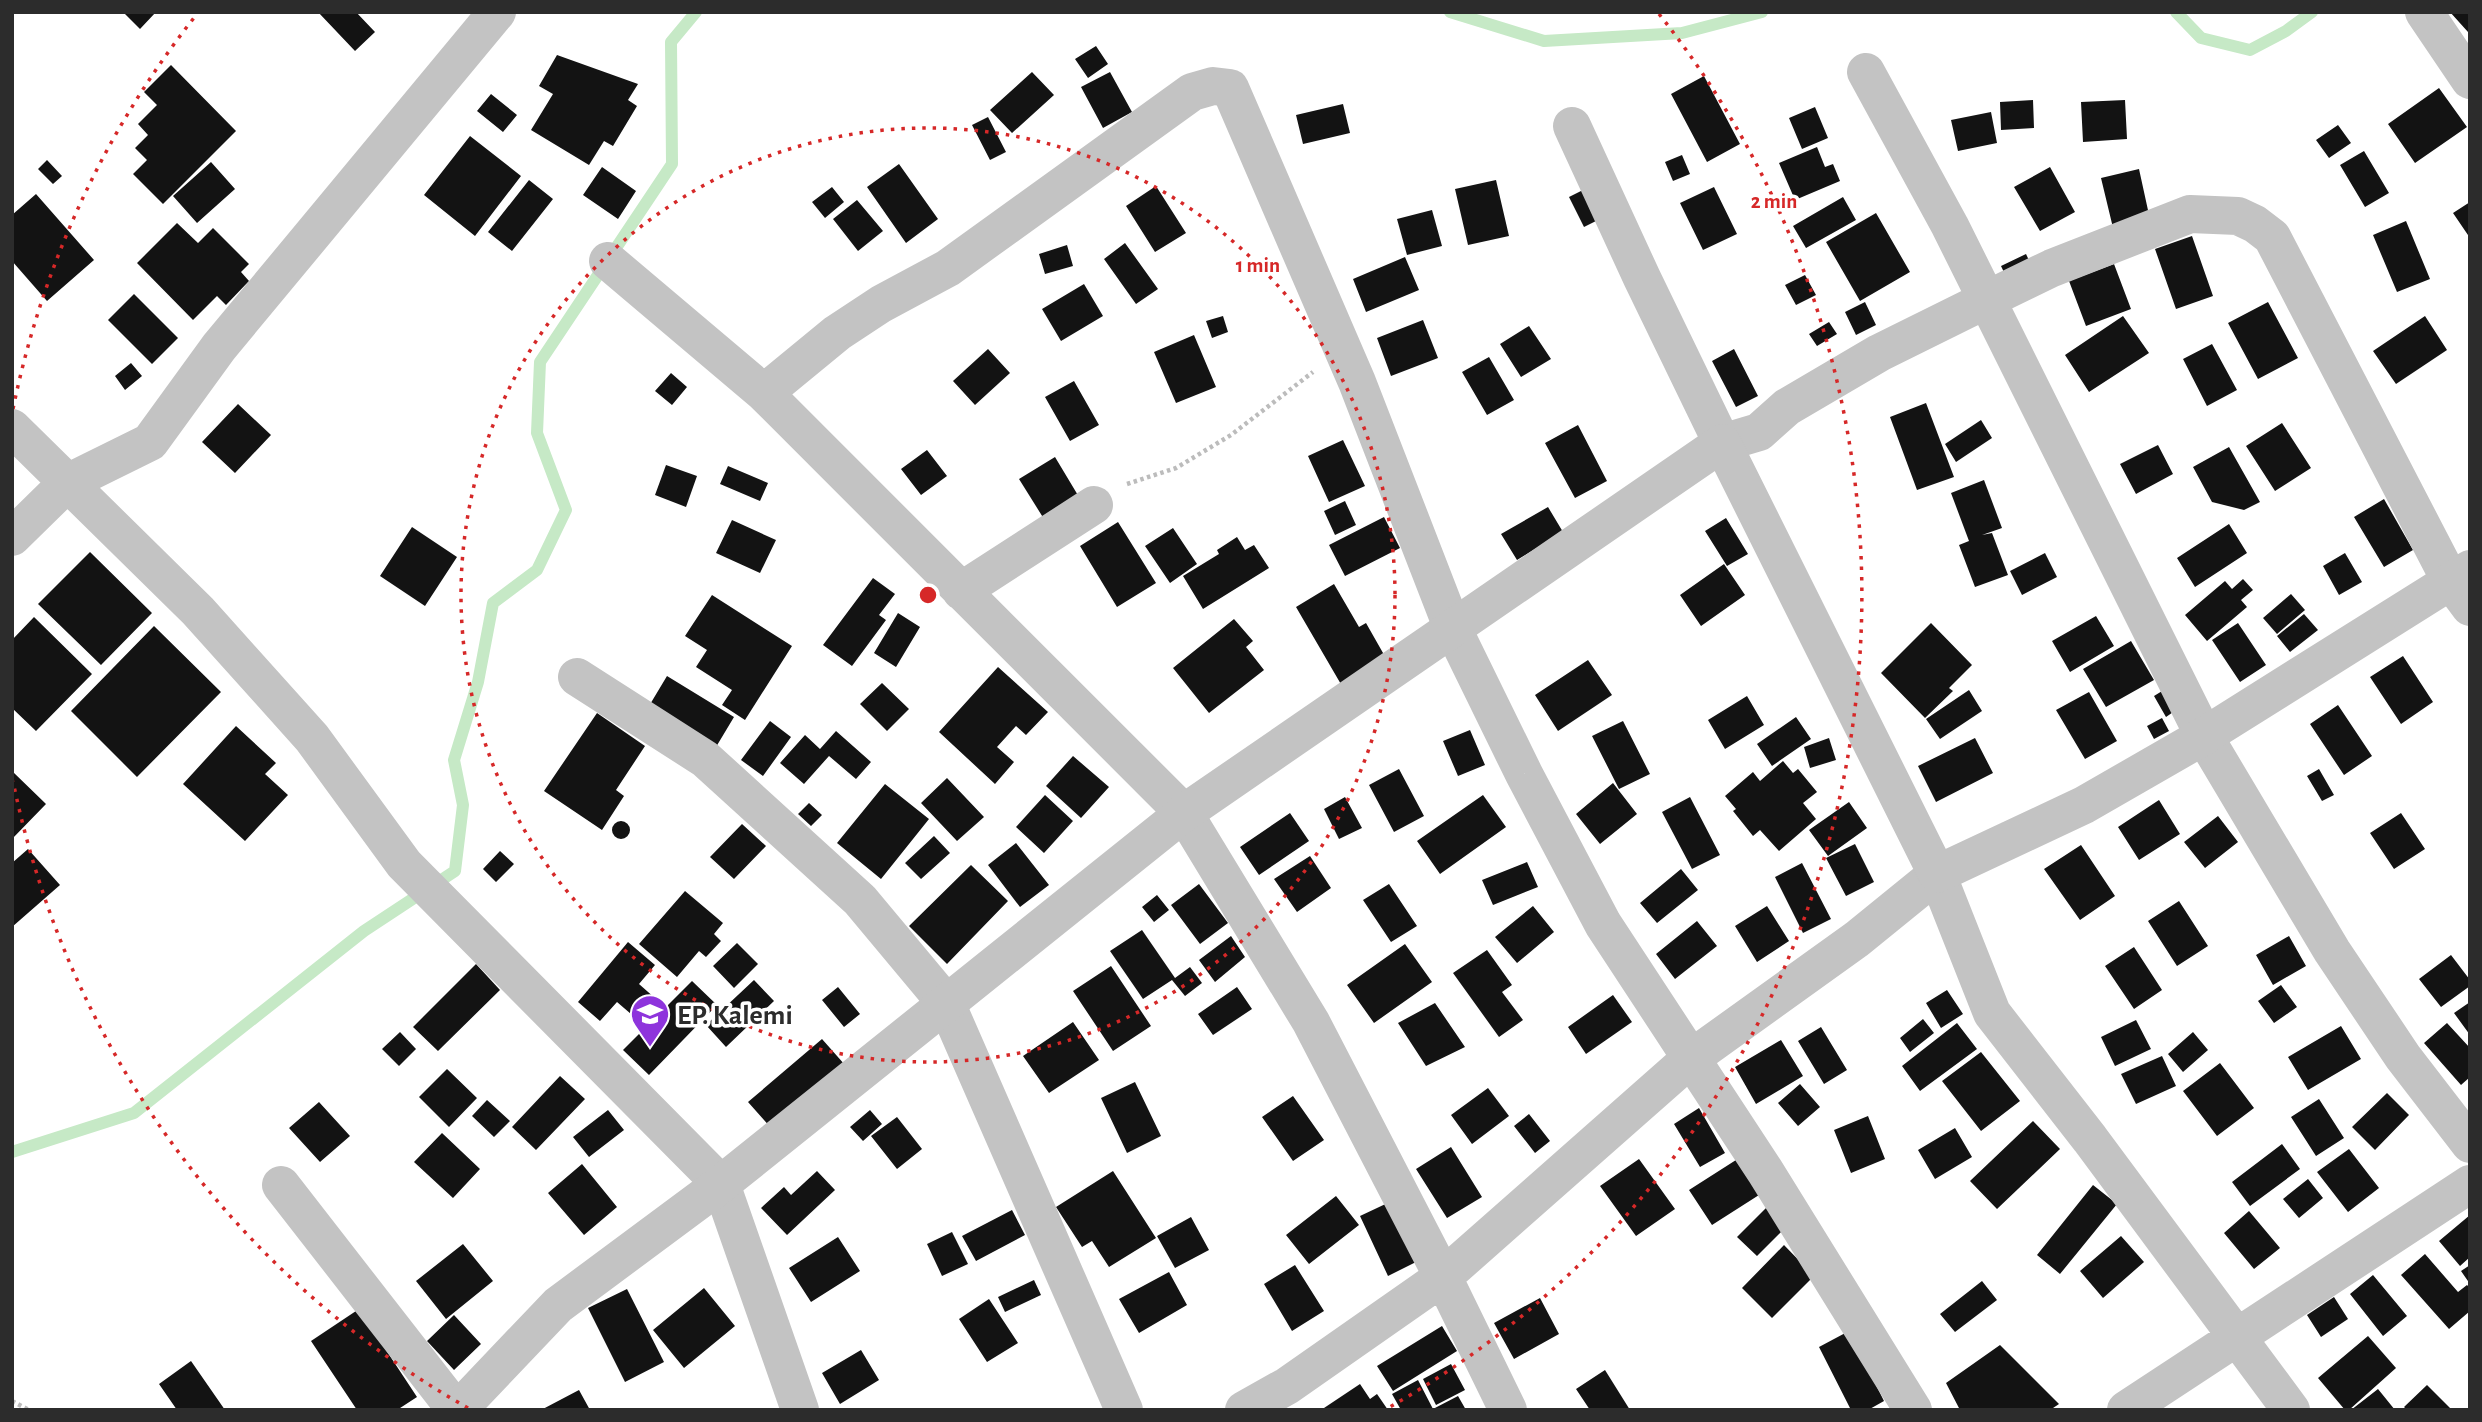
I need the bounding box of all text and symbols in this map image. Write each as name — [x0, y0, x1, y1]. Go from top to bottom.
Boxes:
text: 2 min — [1751, 191, 1797, 212]
text: 1 min — [1236, 255, 1280, 276]
centre of rings — [916, 583, 940, 607]
school or university icon: EP. Kalemi — [629, 993, 671, 1048]
place label: EP. Kalemi — [677, 1002, 793, 1030]

